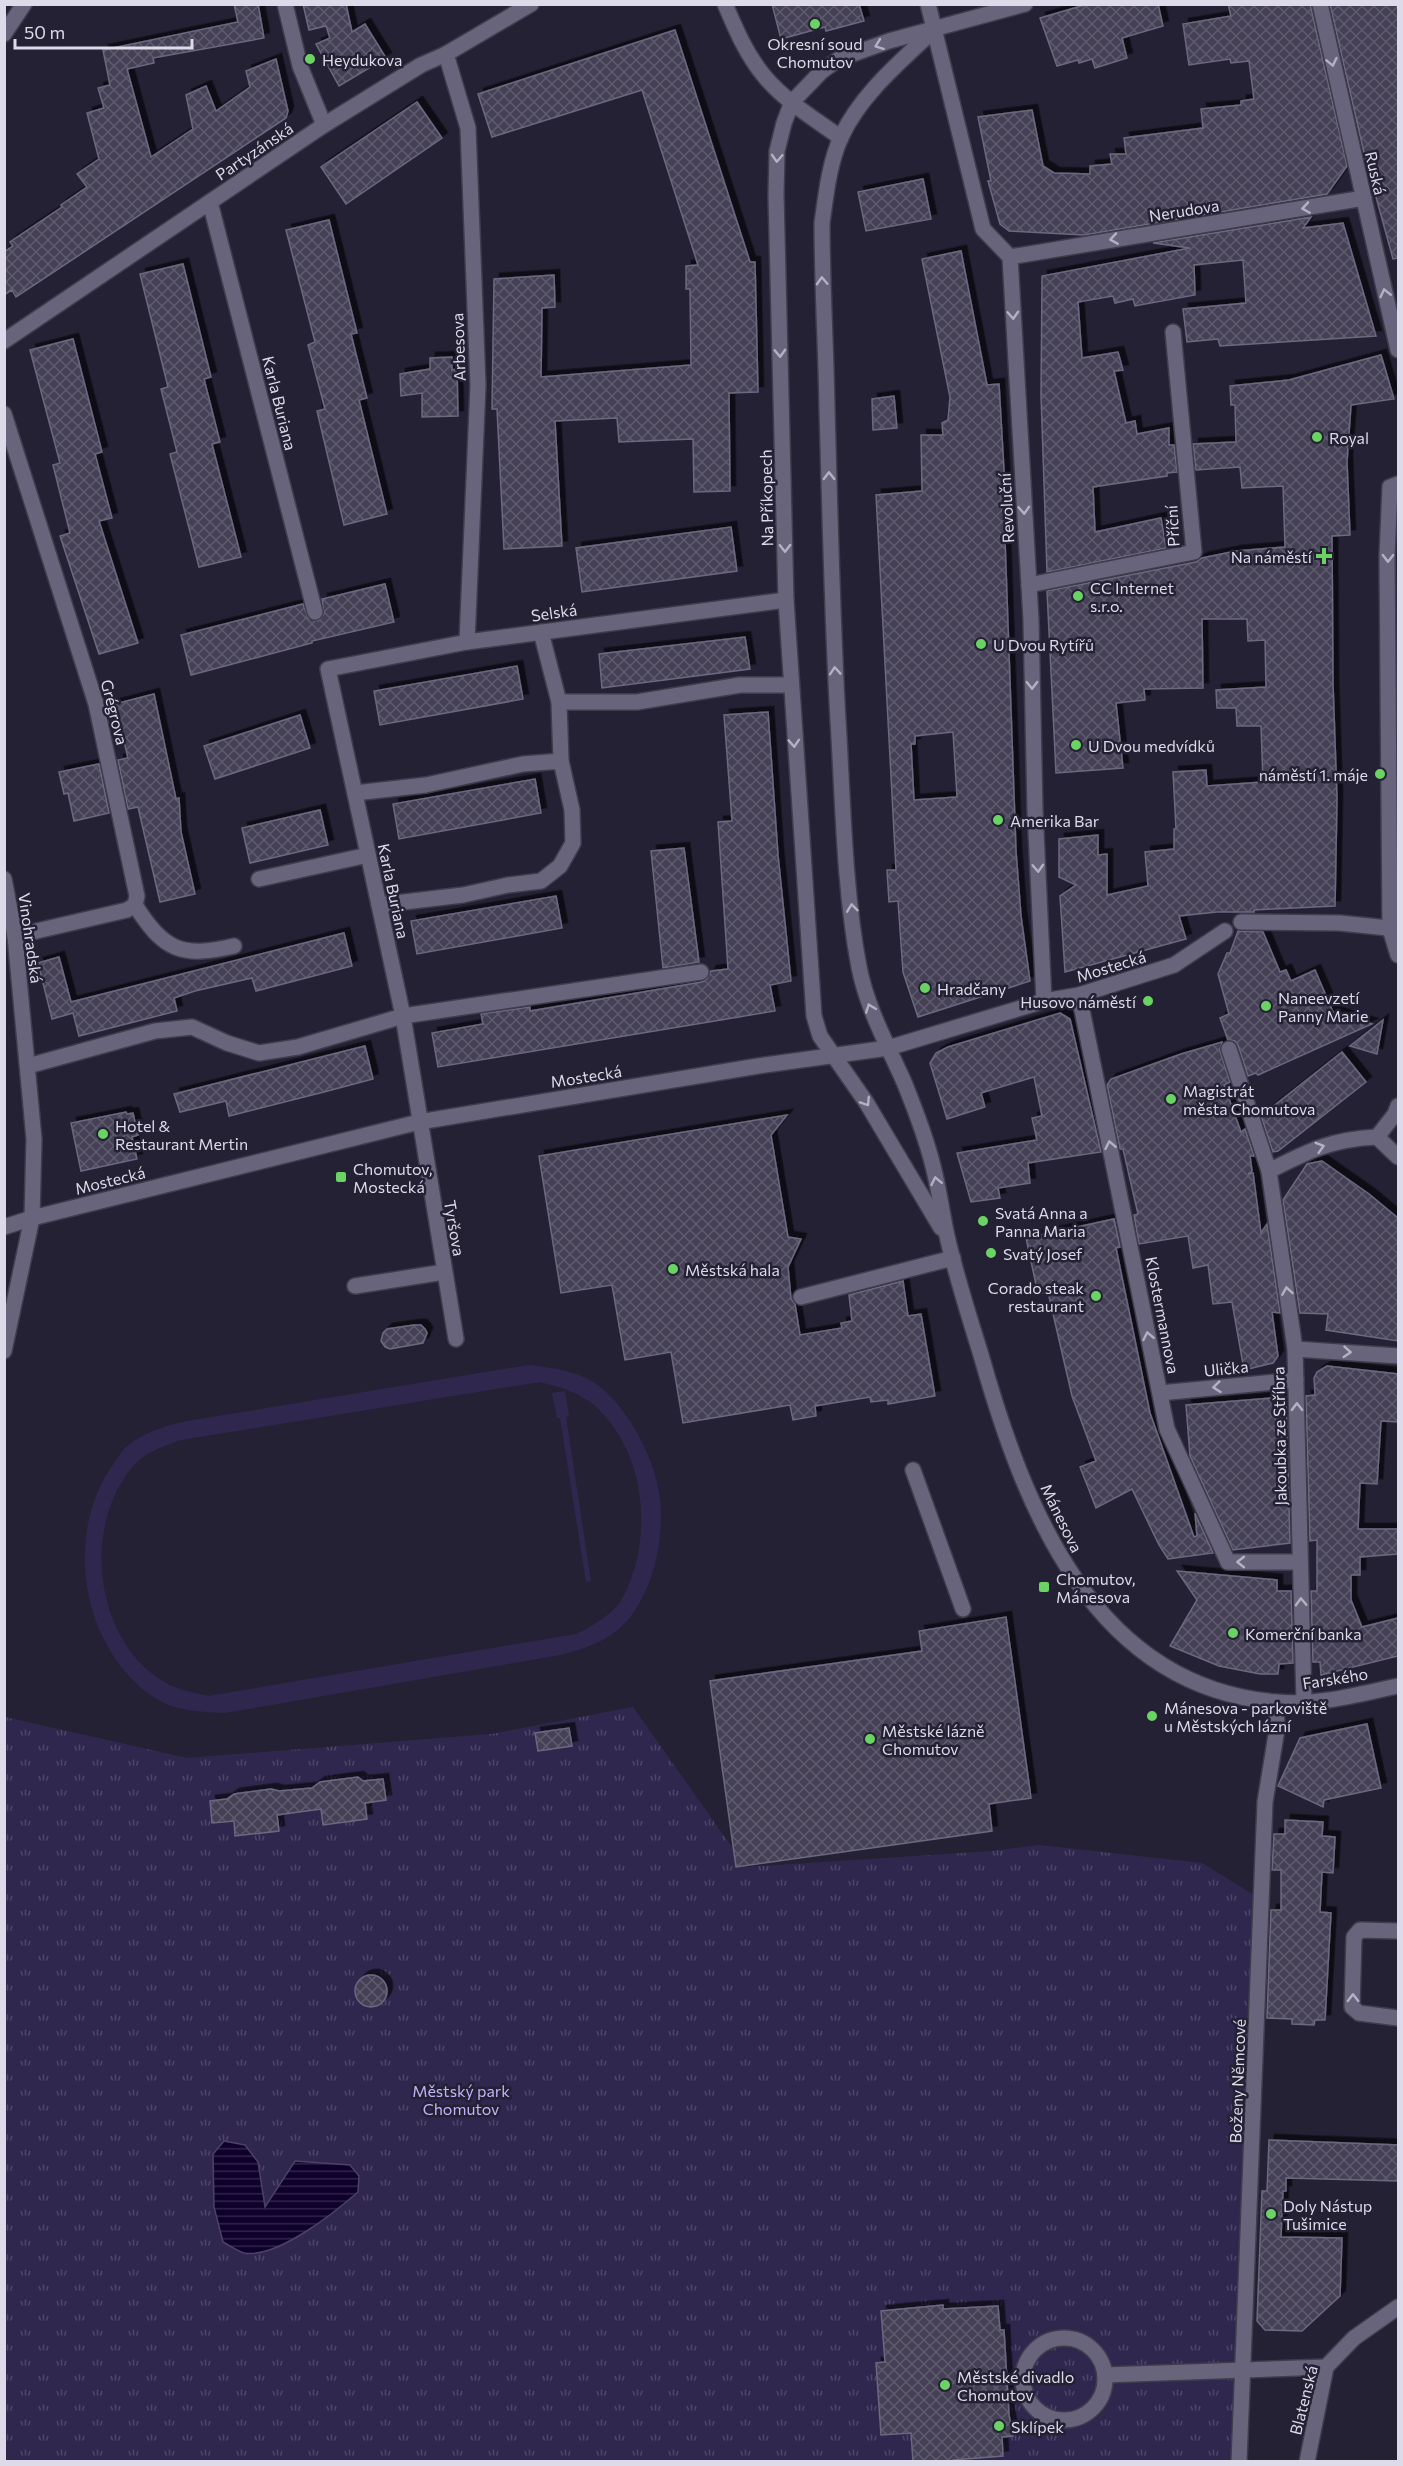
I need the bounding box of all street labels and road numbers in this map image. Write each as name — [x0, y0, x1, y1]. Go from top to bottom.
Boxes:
street label: Partyzánská — [212, 118, 296, 184]
street label: Ruská — [1362, 150, 1390, 196]
street label: Nerudova — [1148, 195, 1220, 225]
street label: Arbesova — [447, 313, 469, 381]
street label: Karla Buriana — [259, 354, 301, 452]
street label: Na Příkopech — [756, 449, 776, 547]
street label: Revoluční — [995, 472, 1017, 544]
street label: Příční — [1161, 504, 1183, 547]
street label: Selská — [530, 599, 578, 625]
street label: Grégrova — [98, 677, 132, 747]
street label: Karla Buriana — [375, 842, 413, 940]
street label: Vinohradská — [15, 892, 47, 984]
street label: Mostecká — [1074, 946, 1148, 986]
street label: Mostecká — [549, 1061, 623, 1091]
street label: Mostecká — [73, 1162, 147, 1198]
street label: Tyršova — [441, 1198, 469, 1258]
street label: Klostermannova — [1142, 1255, 1184, 1375]
street label: Ulička — [1203, 1356, 1249, 1380]
street label: Jakoubka ze Stříbra — [1268, 1366, 1290, 1506]
street label: Mánesova — [1037, 1481, 1087, 1555]
street label: Farského — [1301, 1663, 1369, 1693]
street label: Boženy Němcové — [1225, 2018, 1249, 2144]
street label: Blatenská — [1285, 2363, 1321, 2437]

